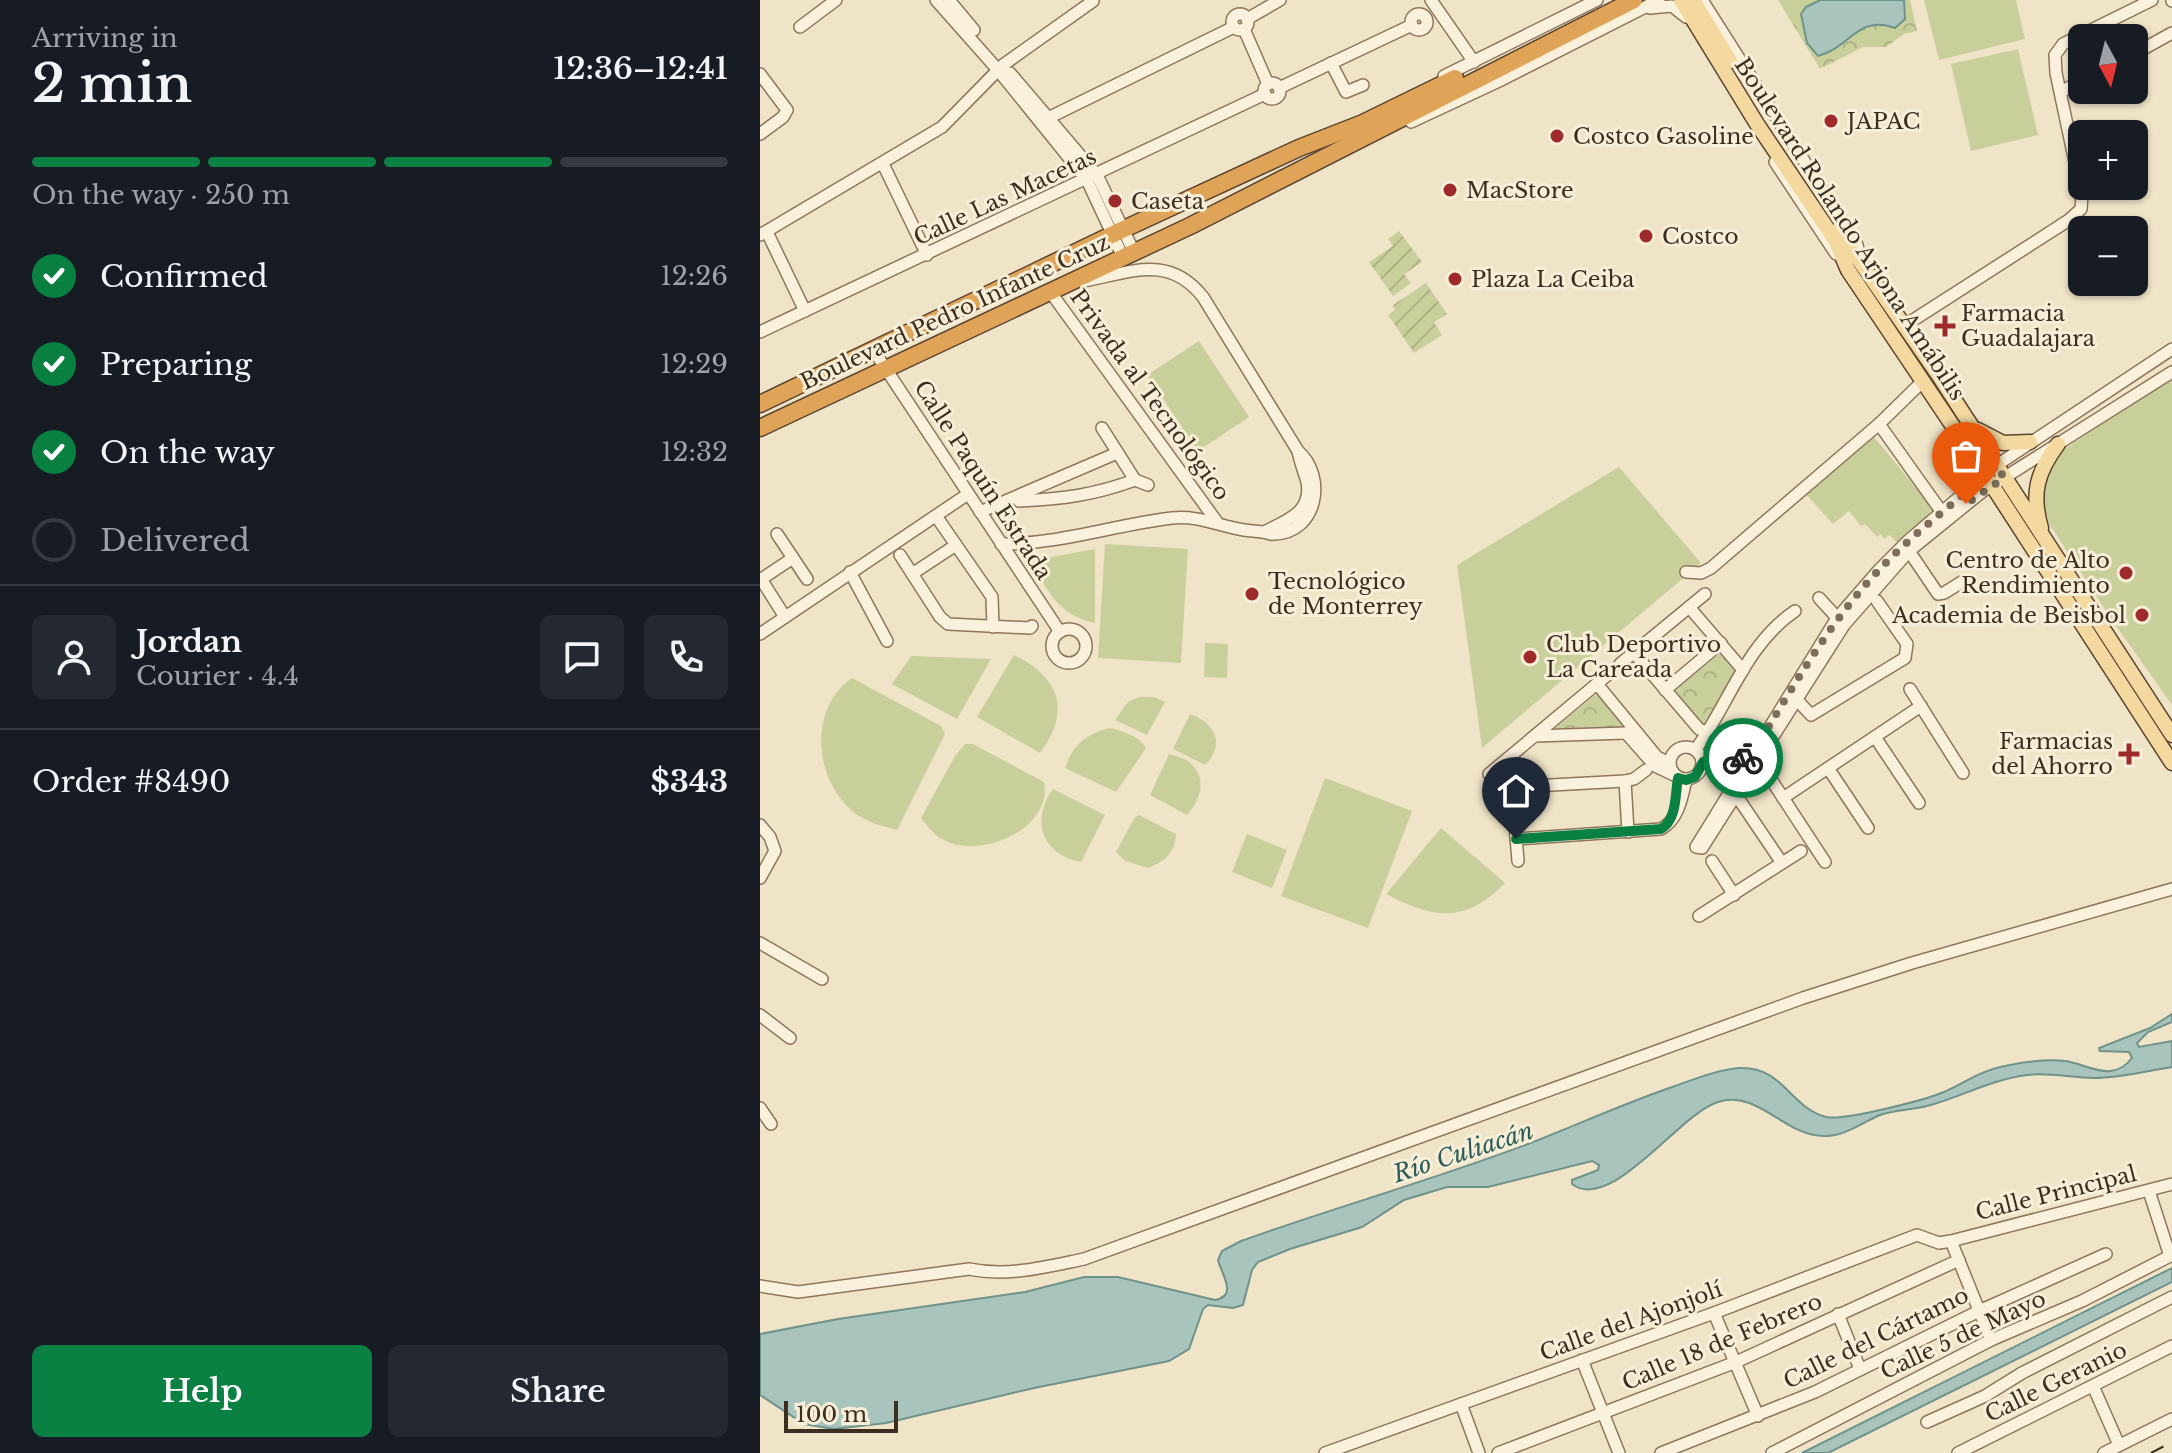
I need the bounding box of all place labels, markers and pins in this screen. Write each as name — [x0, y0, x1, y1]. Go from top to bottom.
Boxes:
place label: JAPAC — [1844, 108, 1920, 135]
marker: JAPAC — [1822, 112, 1840, 130]
place label: Costco Gasoline — [1573, 123, 1754, 150]
marker: Costco Gasoline — [1548, 127, 1566, 145]
place label: MacStore — [1466, 177, 1574, 204]
marker: MacStore — [1441, 181, 1459, 199]
place label: Caseta — [1131, 188, 1205, 215]
marker: Caseta — [1106, 192, 1124, 210]
place label: Costco — [1662, 223, 1739, 250]
marker: Costco — [1637, 227, 1655, 245]
place label: Plaza La Ceiba — [1471, 266, 1635, 293]
marker: Plaza La Ceiba — [1446, 270, 1464, 288]
place label: Farmacia Guadalajara — [1961, 300, 2096, 352]
marker: Farmacia Guadalajara — [1936, 317, 1954, 335]
pin — [1932, 422, 2000, 504]
place label: Centro de Alto Rendimiento — [1946, 547, 2110, 599]
marker: Centro de Alto Rendimiento — [2117, 564, 2135, 582]
place label: Tecnológico de Monterrey — [1268, 568, 1423, 620]
marker: Tecnológico de Monterrey — [1243, 585, 1261, 603]
place label: Academia de Beisbol — [1891, 602, 2126, 629]
marker: Academia de Beisbol — [2133, 606, 2151, 624]
place label: Club Deportivo La Careada — [1546, 631, 1721, 683]
marker: Club Deportivo La Careada — [1521, 648, 1539, 666]
place label: Farmacias del Ahorro — [1991, 728, 2113, 780]
marker: Farmacias del Ahorro — [2120, 745, 2138, 763]
pin — [1482, 757, 1550, 839]

